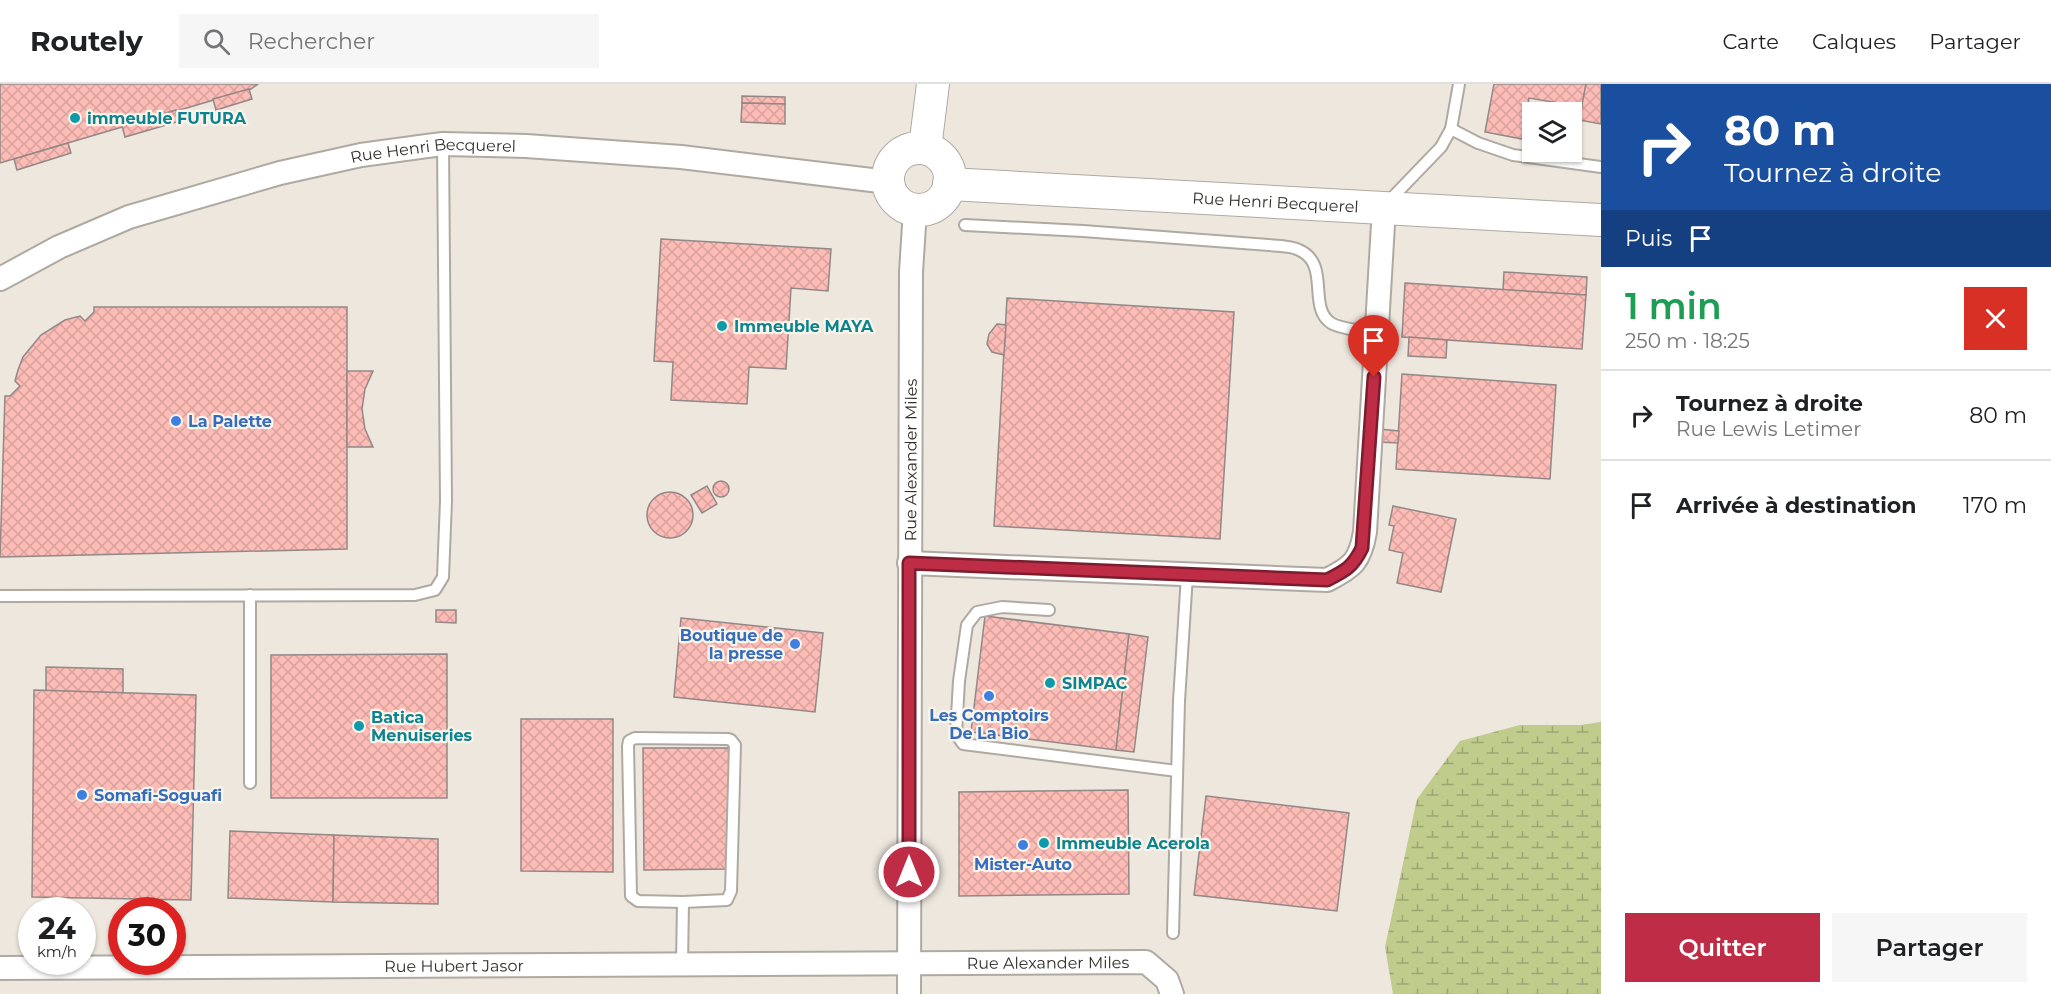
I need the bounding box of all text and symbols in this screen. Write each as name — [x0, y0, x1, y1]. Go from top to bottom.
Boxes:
search box — [179, 14, 599, 68]
text: Routely — [30, 24, 143, 58]
icon: search — [200, 25, 233, 58]
text: Rechercher — [248, 28, 375, 55]
text: Carte — [1722, 29, 1779, 54]
text: Calques — [1812, 29, 1896, 54]
text: Partager — [1929, 29, 2021, 54]
map controls — [1522, 102, 1582, 162]
button: layers — [1522, 102, 1582, 162]
text: 80 m — [1724, 104, 1836, 156]
icon: right — [1625, 108, 1703, 186]
place label: immeuble FUTURA — [87, 109, 247, 128]
marker: immeuble FUTURA — [68, 111, 82, 125]
street label: Rue Henri Becquerel — [348, 135, 516, 167]
text: Tournez à droite — [1724, 156, 1942, 189]
street label: Rue Henri Becquerel — [1192, 188, 1359, 217]
icon: arrive — [1684, 222, 1717, 255]
text: Puis — [1625, 225, 1672, 252]
text: 1 min — [1625, 284, 1722, 328]
button: close — [1964, 287, 2027, 350]
pin — [1348, 315, 1399, 377]
place label: Immeuble MAYA — [734, 317, 874, 336]
marker: Immeuble MAYA — [715, 319, 729, 333]
icon: arrive — [1357, 324, 1390, 357]
text: 250 m · 18:25 — [1625, 329, 1750, 353]
street label: Rue Alexander Miles — [901, 378, 921, 541]
text: Tournez à droite — [1676, 390, 1863, 417]
icon: right — [1625, 399, 1658, 432]
text: 80 m — [1969, 402, 2027, 429]
place label: La Palette — [188, 412, 272, 431]
marker: La Palette — [169, 414, 183, 428]
text: Rue Lewis Letimer — [1676, 417, 1861, 441]
icon: arrive — [1625, 489, 1658, 522]
text: Arrivée à destination — [1676, 492, 1916, 519]
text: 170 m — [1963, 492, 2027, 519]
place label: Boutique de la presse — [680, 626, 783, 663]
marker: Boutique de la presse — [788, 637, 802, 651]
place label: SIMPAC — [1062, 674, 1128, 693]
marker: SIMPAC — [1043, 676, 1057, 690]
marker: Les Comptoirs De La Bio — [982, 689, 996, 703]
place label: Les Comptoirs De La Bio — [929, 706, 1049, 743]
place label: Batica Menuiseries — [371, 708, 473, 745]
marker: Batica Menuiseries — [352, 719, 366, 733]
place label: Somafi-Soguafi — [94, 786, 222, 805]
marker: Somafi-Soguafi — [75, 788, 89, 802]
place label: Immeuble Acerola — [1056, 834, 1210, 853]
marker: Immeuble Acerola — [1037, 836, 1051, 850]
marker: Mister-Auto — [1016, 838, 1030, 852]
position arrow — [877, 840, 941, 904]
place label: Mister-Auto — [974, 855, 1072, 874]
speed limit sign: 30 — [108, 897, 186, 975]
text: 24 — [38, 910, 76, 947]
button: Quitter — [1625, 913, 1820, 982]
button: Partager — [1832, 913, 2027, 982]
text: km/h — [37, 942, 77, 961]
street label: Rue Alexander Miles — [967, 953, 1130, 973]
street label: Rue Hubert Jasor — [384, 956, 524, 976]

